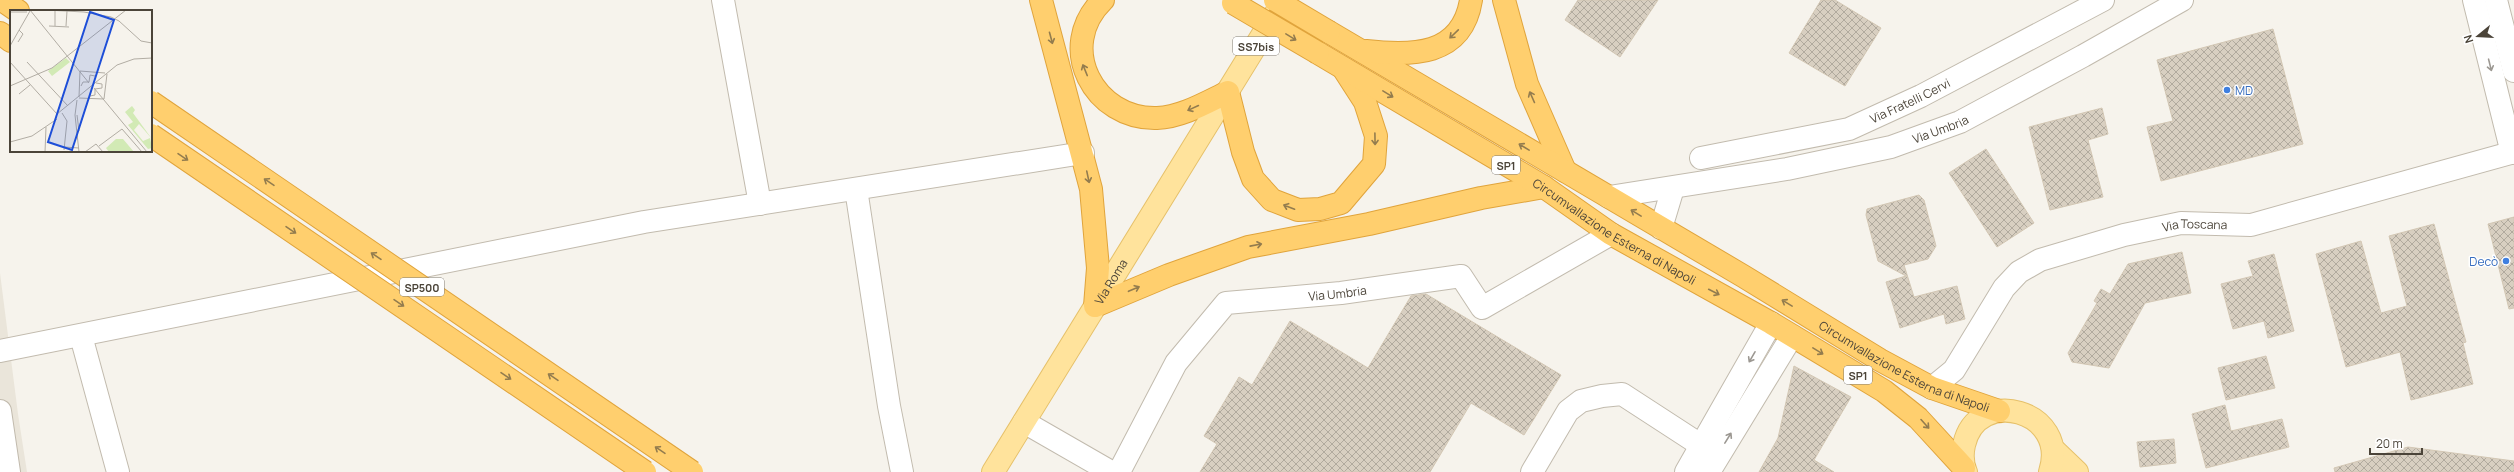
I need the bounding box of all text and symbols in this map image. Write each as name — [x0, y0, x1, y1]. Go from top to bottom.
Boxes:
inset map — [10, 10, 152, 152]
north arrow — [2458, 16, 2498, 56]
one-way arrow — [1449, 29, 1459, 39]
one-way arrow — [1047, 31, 1055, 44]
one-way arrow — [1285, 33, 1297, 41]
text: N — [2460, 33, 2476, 45]
road number: SS7bis — [1233, 37, 1279, 55]
one-way arrow — [2487, 58, 2495, 71]
one-way arrow — [1081, 64, 1089, 76]
street label: Via Fratelli Cervi — [1867, 74, 1953, 127]
place label: MD — [2235, 82, 2253, 99]
marker: MD — [2222, 85, 2232, 95]
one-way arrow — [1382, 91, 1394, 99]
one-way arrow — [1528, 92, 1536, 104]
one-way arrow — [1187, 105, 1199, 112]
street label: Via Umbria — [1910, 111, 1971, 147]
one-way arrow — [1371, 132, 1379, 145]
one-way arrow — [1518, 143, 1530, 151]
one-way arrow — [178, 153, 189, 161]
road number: SP1 — [1492, 156, 1520, 174]
one-way arrow — [1084, 170, 1092, 183]
street label: Circumvallazione Esterna di Napoli — [1530, 174, 1699, 288]
one-way arrow — [263, 178, 275, 186]
one-way arrow — [1283, 202, 1295, 210]
one-way arrow — [1631, 209, 1642, 217]
street label: Via Toscana — [2160, 214, 2228, 235]
one-way arrow — [285, 226, 296, 234]
one-way arrow — [1250, 241, 1263, 249]
one-way arrow — [371, 252, 382, 260]
place label: Decò — [2469, 253, 2498, 270]
street label: Via Roma — [1090, 255, 1131, 307]
marker: Decò — [2501, 256, 2511, 266]
road number: SP500 — [400, 278, 444, 296]
street label: Via Umbria — [1308, 281, 1368, 304]
one-way arrow — [1128, 285, 1140, 293]
one-way arrow — [1708, 289, 1720, 296]
one-way arrow — [393, 299, 404, 307]
one-way arrow — [1782, 299, 1793, 307]
street label: Circumvallazione Esterna di Napoli — [1816, 316, 1992, 416]
one-way arrow — [1812, 348, 1824, 356]
one-way arrow — [1748, 351, 1756, 363]
road number: SP1 — [1844, 366, 1872, 384]
one-way arrow — [500, 372, 511, 380]
one-way arrow — [548, 373, 559, 381]
one-way arrow — [1920, 419, 1929, 430]
scale bar — [2370, 430, 2422, 456]
one-way arrow — [1724, 433, 1732, 444]
text: 20 m — [2376, 435, 2403, 452]
one-way arrow — [655, 446, 666, 454]

